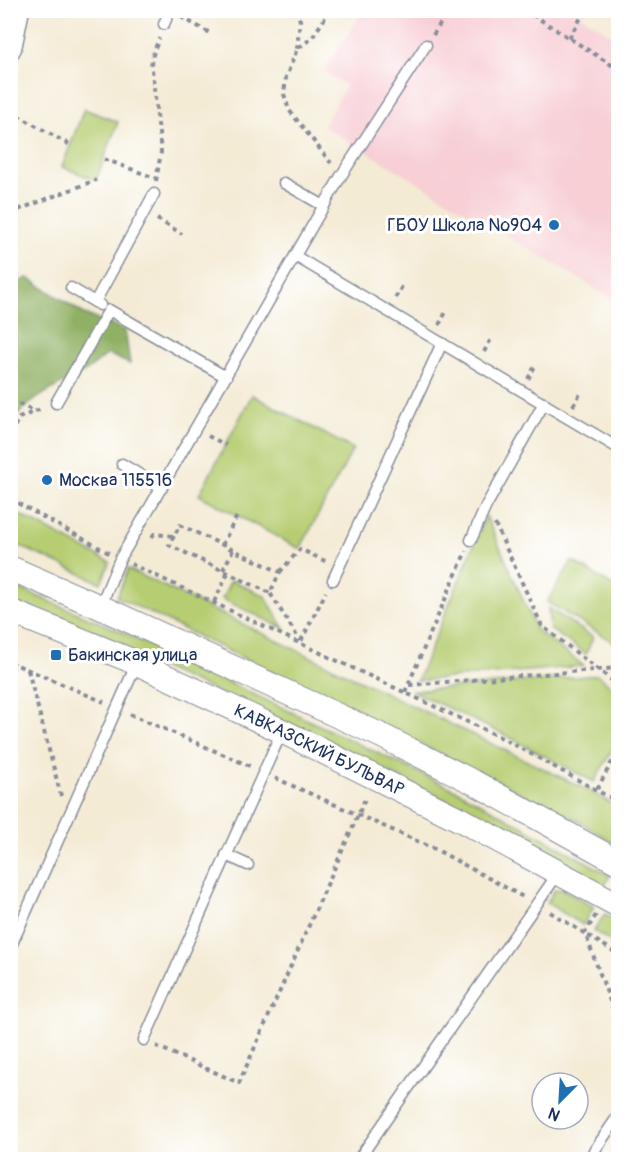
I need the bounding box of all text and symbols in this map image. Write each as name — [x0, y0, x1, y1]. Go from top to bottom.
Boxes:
place label: ГБОУ Школа №904 — [387, 214, 543, 237]
marker: ГБОУ Школа №904 — [547, 218, 561, 232]
place label: Москва 115516 — [59, 469, 172, 492]
marker: Москва 115516 — [40, 473, 54, 487]
place label: Бакинская улица — [68, 644, 197, 667]
marker: Бакинская улица — [49, 648, 63, 662]
street label: КАВКАЗСКИЙ БУЛЬВАР — [230, 699, 408, 802]
north arrow — [530, 1071, 590, 1131]
text: N — [545, 1102, 563, 1125]

